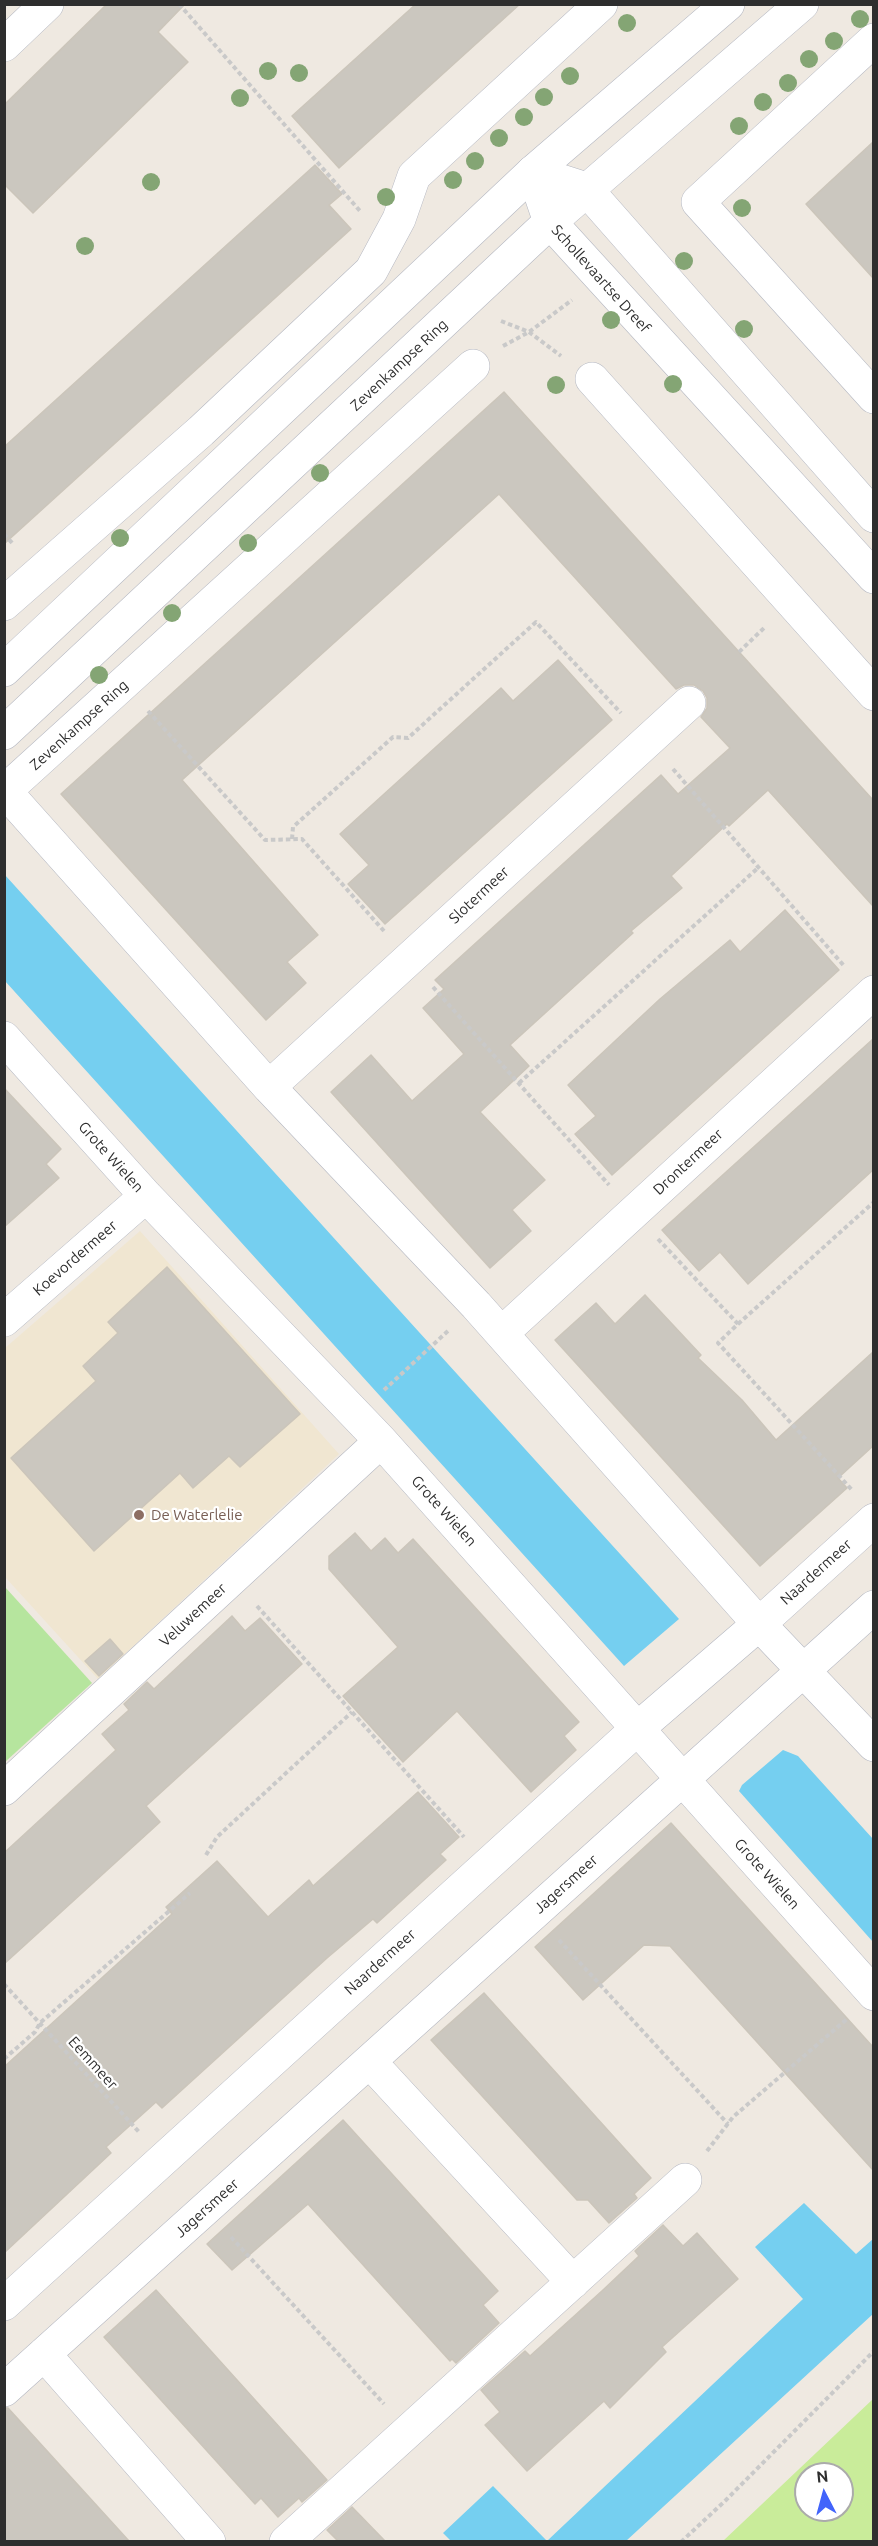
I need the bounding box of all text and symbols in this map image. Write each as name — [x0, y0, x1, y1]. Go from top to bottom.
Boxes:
street label: Schollevaartse Dreef — [548, 221, 654, 337]
street label: Zevenkampse Ring — [347, 315, 451, 415]
street label: Zevenkampse Ring — [26, 676, 132, 774]
street label: Slotermeer — [445, 863, 513, 927]
street label: Grote Wielen — [75, 1118, 147, 1196]
street label: Drontermeer — [649, 1125, 727, 1199]
street label: Koevordermeer — [29, 1217, 121, 1299]
street label: Grote Wielen — [408, 1472, 480, 1550]
place label: De Waterlelie — [151, 1506, 242, 1524]
marker: De Waterlelie — [132, 1508, 146, 1522]
street label: Naardermeer — [777, 1535, 855, 1609]
street label: Veluwemeer — [156, 1579, 230, 1651]
street label: Grote Wielen — [731, 1835, 803, 1913]
street label: Jagersmeer — [530, 1851, 602, 1917]
street label: Naardermeer — [341, 1925, 419, 1999]
street label: Eemmeer — [65, 2033, 121, 2093]
street label: Jagersmeer — [171, 2175, 243, 2241]
north arrow — [794, 2462, 854, 2522]
text: N — [815, 2467, 829, 2486]

